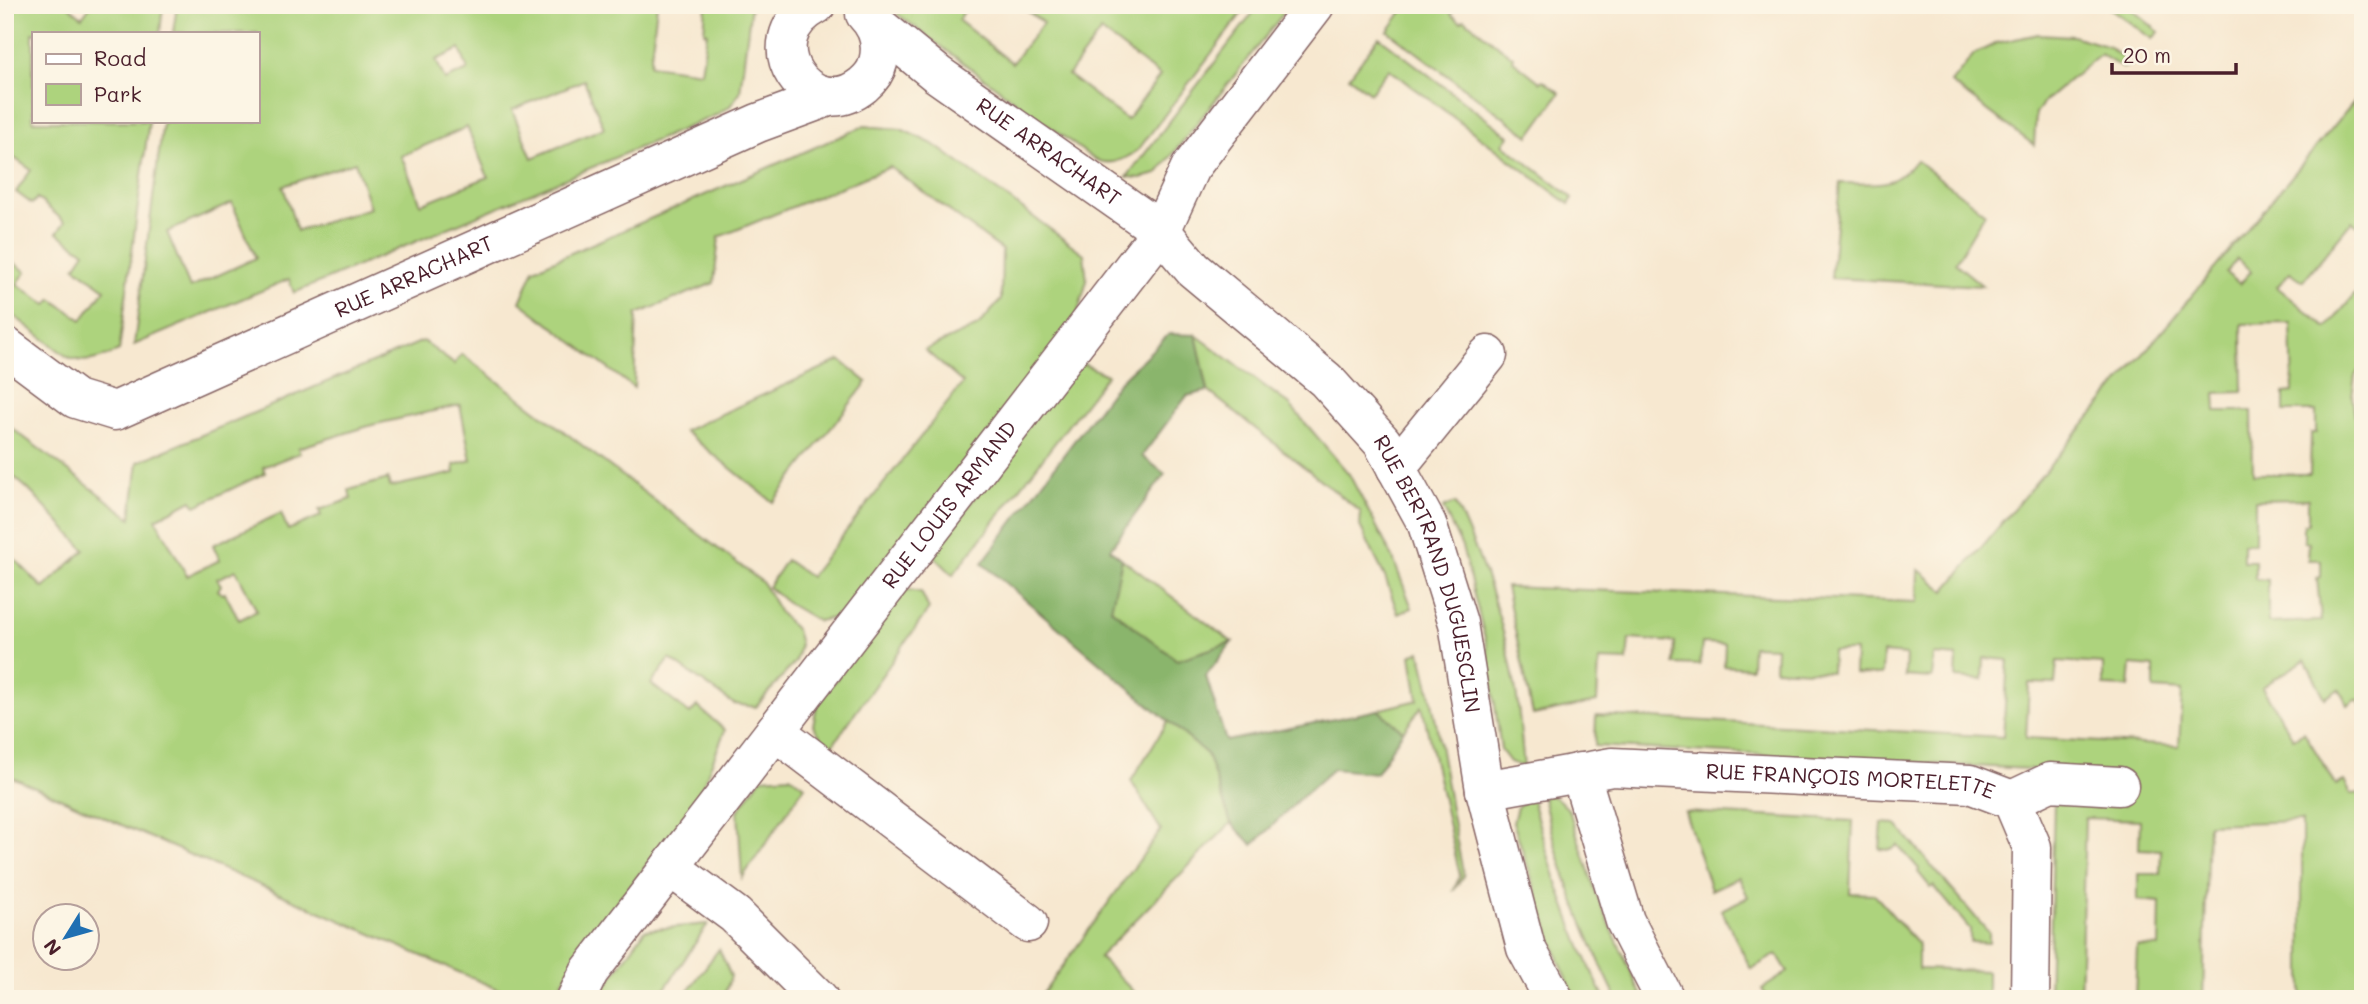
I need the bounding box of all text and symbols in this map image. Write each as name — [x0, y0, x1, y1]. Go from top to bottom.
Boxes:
legend — [32, 32, 259, 122]
scale bar — [2112, 32, 2237, 76]
text: 20 m — [2123, 41, 2171, 68]
text: Road — [94, 44, 146, 71]
text: Park — [94, 80, 142, 107]
street label: RUE ARRACHART — [972, 91, 1127, 211]
street label: RUE ARRACHART — [330, 229, 497, 323]
street label: RUE LOUIS ARMAND — [875, 415, 1022, 593]
street label: RUE BERTRAND DUGUESCLIN — [1369, 430, 1487, 715]
street label: RUE FRANÇOIS MORTELETTE — [1705, 756, 1999, 804]
north arrow — [32, 902, 102, 972]
text: N — [38, 934, 66, 961]

